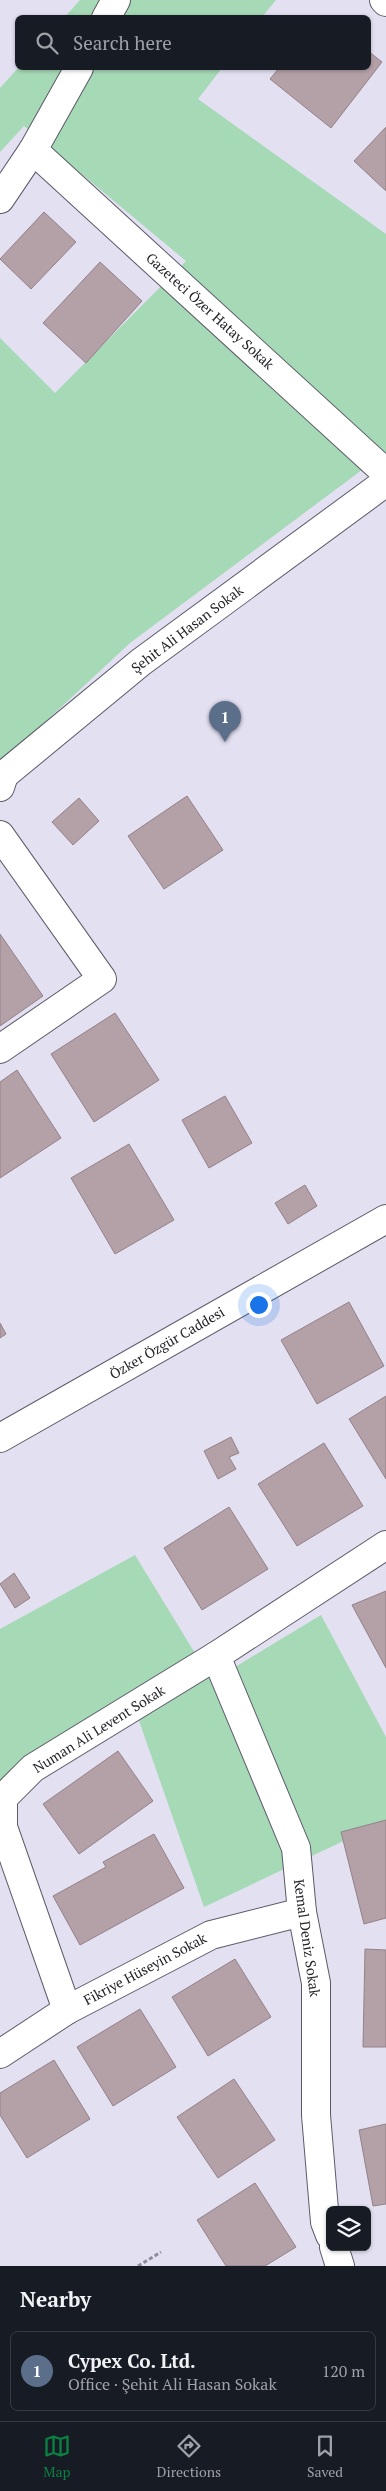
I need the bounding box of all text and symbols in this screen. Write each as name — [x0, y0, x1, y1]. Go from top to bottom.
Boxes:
search box — [15, 15, 371, 70]
icon: search — [33, 29, 61, 57]
text: Search here — [73, 30, 172, 55]
street label: Gazeteci Özer Hatay Sokak — [142, 248, 279, 374]
street label: Şehit Ali Hasan Sokak — [127, 580, 247, 677]
pin: 1 — [209, 701, 241, 742]
your location — [246, 1292, 272, 1318]
street label: Özker Özgür Caddesi — [106, 1302, 228, 1383]
street label: Numan Ali Levent Sokak — [29, 1680, 169, 1777]
street label: Kemal Deniz Sokak — [290, 1878, 325, 1999]
street label: Fikriye Hüseyin Sokak — [80, 1928, 210, 2009]
map controls — [326, 2206, 371, 2251]
button: layers — [326, 2206, 371, 2251]
text: Nearby — [20, 2285, 91, 2313]
text: Cypex Co. Ltd. — [68, 2348, 196, 2373]
text: 1 — [32, 2360, 42, 2382]
text: 120 m — [322, 2360, 365, 2382]
text: Office · Şehit Ali Hasan Sokak — [68, 2373, 277, 2395]
tab: Map — [43, 2432, 71, 2481]
tab: Directions — [157, 2432, 221, 2481]
tab: Saved — [307, 2432, 343, 2481]

